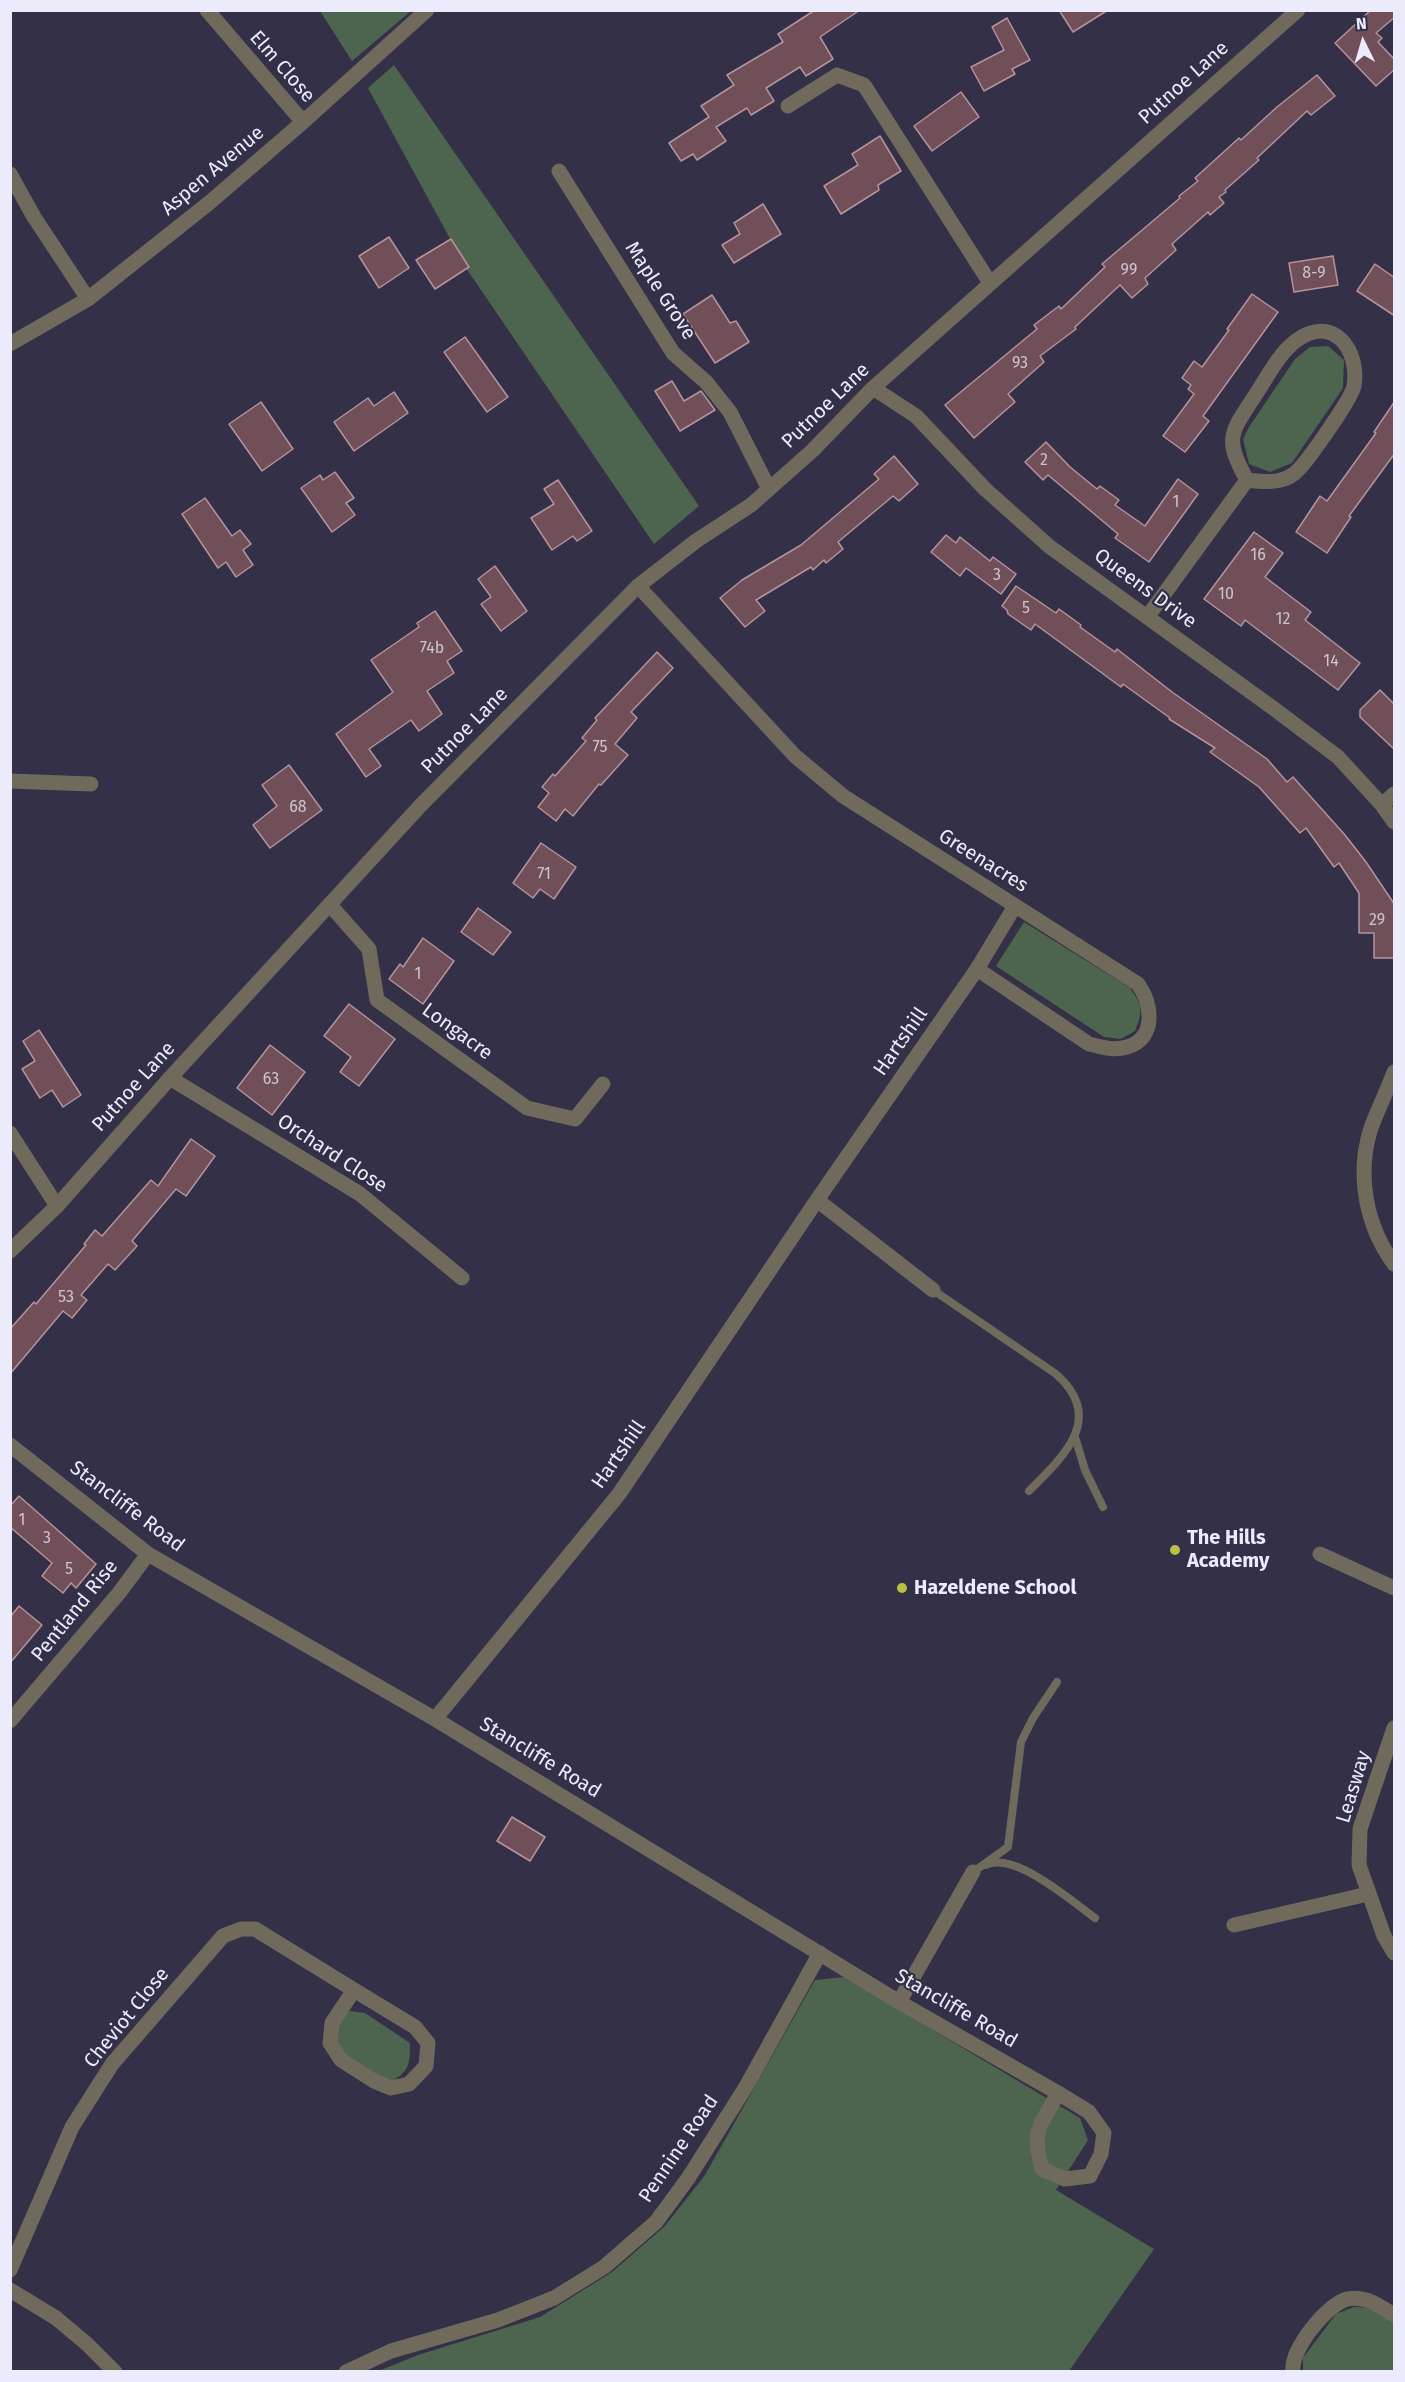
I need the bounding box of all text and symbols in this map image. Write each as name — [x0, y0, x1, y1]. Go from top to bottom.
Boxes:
north arrow — [1333, 12, 1393, 72]
text: N — [1355, 14, 1367, 33]
street label: Elm Close — [244, 26, 320, 108]
street label: Putnoe Lane — [1134, 36, 1234, 130]
street label: Aspen Avenue — [157, 121, 269, 221]
street label: Maple Grove — [619, 237, 701, 345]
house number: 99 — [1121, 261, 1137, 281]
house number: 8-9 — [1302, 264, 1326, 284]
house number: 93 — [1012, 354, 1028, 374]
street label: Putnoe Lane — [777, 358, 875, 454]
house number: 2 — [1040, 451, 1048, 471]
house number: 1 — [1173, 493, 1179, 513]
street label: Queens Drive — [1089, 544, 1201, 634]
house number: 16 — [1250, 546, 1266, 566]
house number: 3 — [993, 566, 1001, 586]
house number: 10 — [1218, 585, 1234, 605]
house number: 5 — [1022, 599, 1030, 619]
house number: 12 — [1276, 610, 1290, 630]
house number: 74b — [420, 639, 444, 659]
house number: 14 — [1323, 652, 1339, 672]
street label: Putnoe Lane — [417, 683, 513, 779]
house number: 75 — [593, 738, 607, 758]
house number: 68 — [289, 798, 307, 818]
street label: Greenacres — [934, 824, 1032, 898]
house number: 71 — [537, 865, 551, 885]
house number: 29 — [1369, 911, 1385, 931]
house number: 1 — [415, 965, 421, 985]
street label: Longacre — [417, 998, 497, 1066]
street label: Hartshill — [869, 1003, 933, 1081]
street label: Putnoe Lane — [87, 1037, 181, 1137]
house number: 63 — [263, 1070, 279, 1090]
street label: Orchard Close — [273, 1110, 391, 1198]
house number: 53 — [58, 1288, 74, 1308]
street label: Hartshill — [587, 1416, 651, 1494]
street label: Stancliffe Road — [65, 1456, 189, 1558]
house number: 1 — [19, 1511, 25, 1531]
place label: The Hills Academy — [1187, 1526, 1269, 1573]
house number: 3 — [43, 1529, 51, 1549]
marker: The Hills Academy — [1168, 1543, 1182, 1557]
street label: Pentland Rise — [27, 1555, 123, 1667]
house number: 5 — [65, 1560, 73, 1580]
place label: Hazeldene School — [914, 1576, 1076, 1600]
marker: Hazeldene School — [895, 1581, 909, 1595]
street label: Stancliffe Road — [475, 1712, 605, 1804]
street label: Leasway — [1332, 1748, 1376, 1826]
street label: Cheviot Close — [79, 1963, 175, 2073]
street label: Stancliffe Road — [891, 1964, 1021, 2054]
street label: Pennine Road — [634, 2090, 724, 2208]

